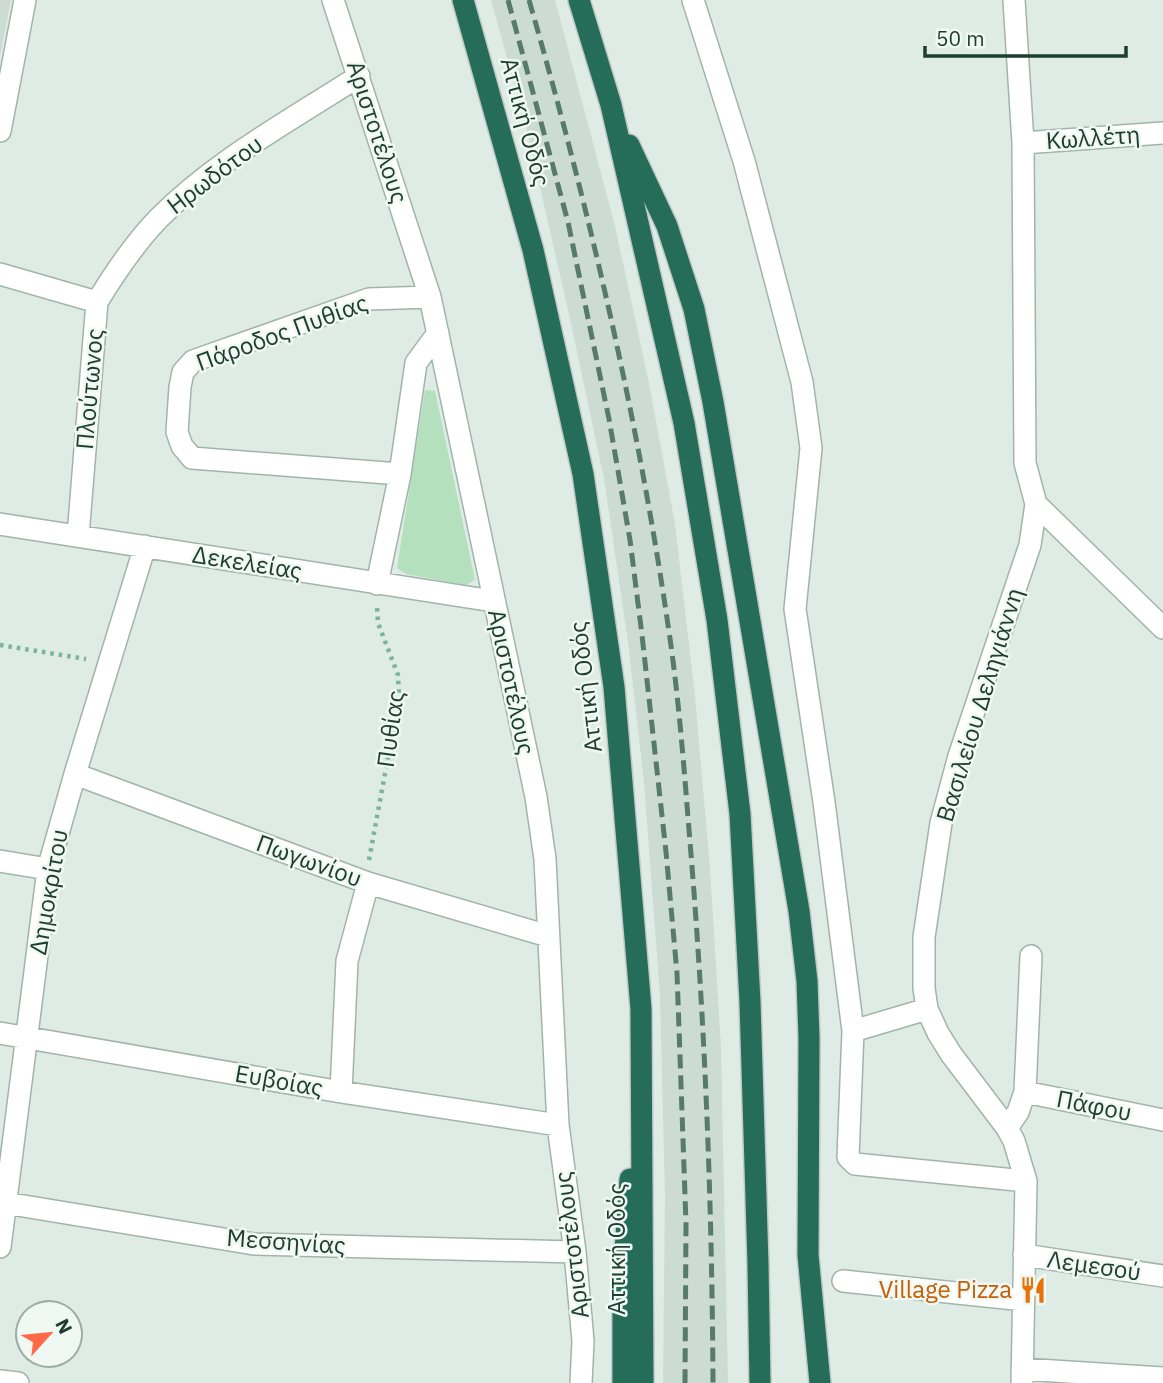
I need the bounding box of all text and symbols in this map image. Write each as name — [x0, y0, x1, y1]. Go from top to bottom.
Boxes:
scale bar — [925, 14, 1126, 58]
text: 50 m — [936, 24, 985, 52]
street label: Αττική Οδός — [493, 54, 559, 190]
street label: Αριστοτέλους — [340, 56, 416, 207]
street label: Κωλλέτη — [1045, 118, 1141, 156]
street label: Ηρωδότου — [160, 128, 269, 221]
street label: Πάροδος Πυθίας — [191, 286, 372, 378]
street label: Πλούτωνος — [68, 327, 110, 451]
street label: Δεκελείας — [190, 538, 304, 586]
street label: Βασιλείου Δεληγιάννη — [928, 584, 1030, 826]
street label: Αριστοτέλους — [481, 606, 543, 758]
street label: Αττική Οδός — [561, 620, 609, 755]
street label: Πυθίας — [369, 688, 411, 770]
street label: Δημοκρίτου — [21, 826, 75, 957]
street label: Πωγωνίου — [252, 826, 367, 894]
street label: Ευβοίας — [233, 1057, 326, 1103]
street label: Πάφου — [1054, 1082, 1135, 1128]
street label: Αριστοτέλους — [546, 1170, 596, 1321]
street label: Αττική Οδός — [600, 1183, 632, 1315]
street label: Μεσσηνίας — [225, 1221, 347, 1261]
street label: Λεμεσού — [1045, 1243, 1143, 1287]
place label: Village Pizza — [879, 1273, 1012, 1305]
restaurant icon: Village Pizza — [1018, 1275, 1048, 1305]
north arrow — [14, 1299, 84, 1369]
text: N — [50, 1315, 78, 1338]

